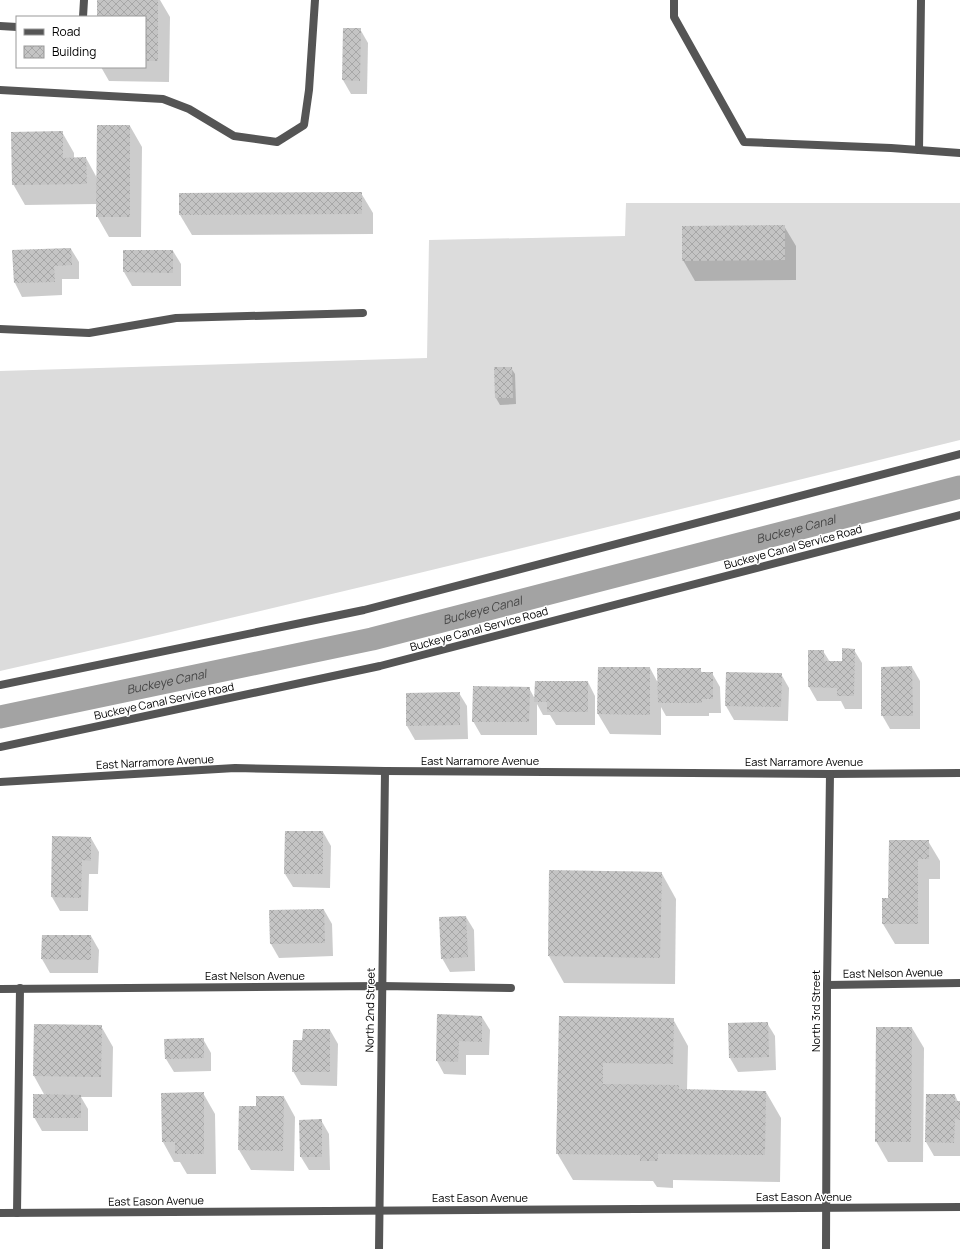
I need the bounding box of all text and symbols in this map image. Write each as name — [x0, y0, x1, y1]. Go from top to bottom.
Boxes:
legend — [16, 16, 146, 68]
text: Road — [52, 23, 80, 40]
text: Building — [52, 43, 96, 60]
water label: Buckeye Canal — [754, 510, 839, 547]
street label: Buckeye Canal Service Road — [722, 521, 864, 572]
water label: Buckeye Canal — [441, 591, 526, 628]
street label: Buckeye Canal Service Road — [408, 603, 550, 654]
water label: Buckeye Canal — [125, 665, 210, 698]
street label: Buckeye Canal Service Road — [93, 678, 235, 723]
street label: East Narramore Avenue — [96, 751, 215, 772]
street label: East Narramore Avenue — [421, 753, 540, 768]
street label: East Narramore Avenue — [745, 754, 864, 769]
street label: East Nelson Avenue — [843, 964, 944, 981]
street label: North 2nd Street — [361, 967, 378, 1053]
street label: East Nelson Avenue — [205, 968, 306, 983]
street label: North 3rd Street — [808, 970, 823, 1052]
street label: East Eason Avenue — [756, 1189, 852, 1204]
street label: East Eason Avenue — [432, 1190, 528, 1205]
street label: East Eason Avenue — [108, 1192, 205, 1209]

